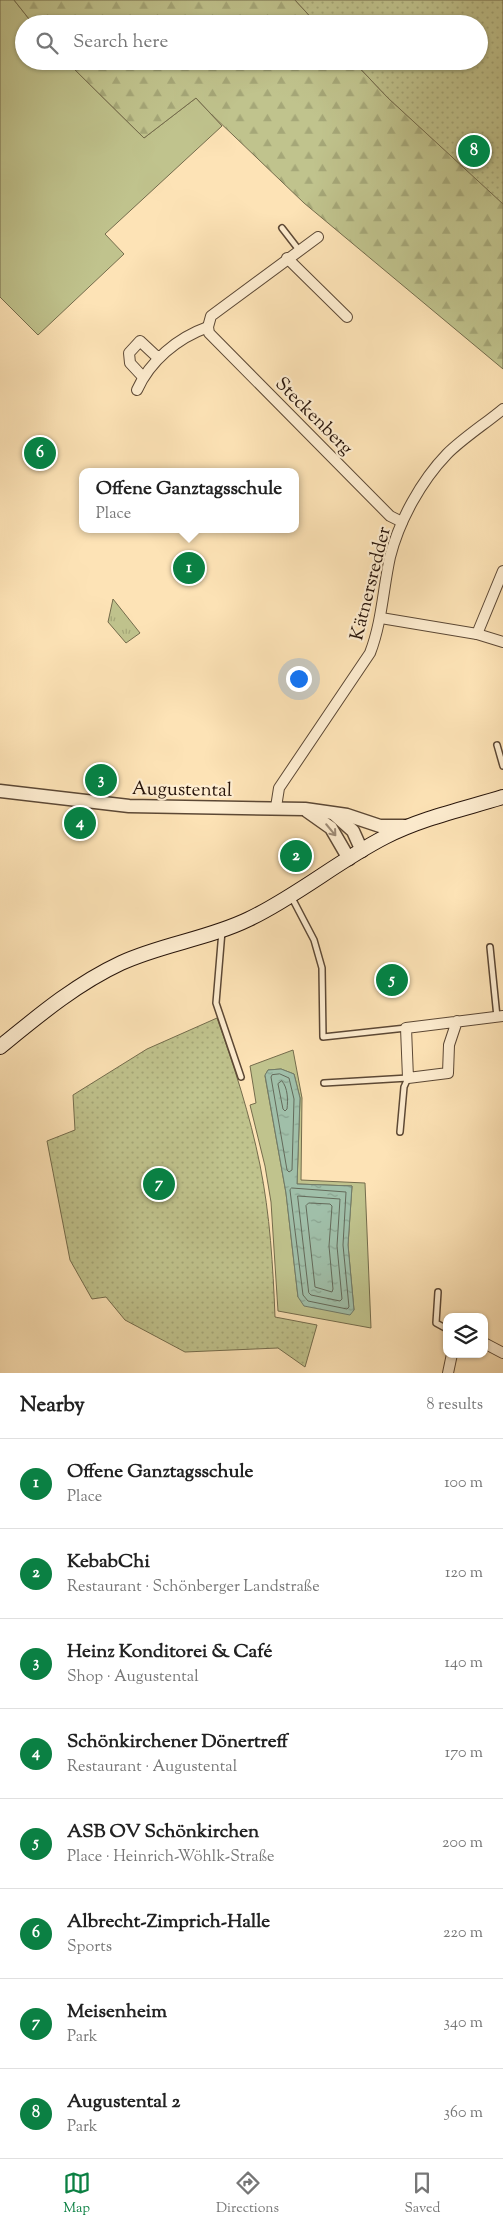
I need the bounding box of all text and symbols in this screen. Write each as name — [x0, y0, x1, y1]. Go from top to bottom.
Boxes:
search box — [15, 15, 488, 70]
icon: search — [33, 29, 61, 57]
text: Search here — [73, 29, 168, 56]
pin: 8 — [458, 132, 490, 170]
street label: Steckenberg — [268, 372, 358, 462]
pin: 6 — [24, 434, 56, 472]
popup — [79, 468, 299, 533]
text: Offene Ganztagsschule — [96, 476, 282, 503]
text: Place — [96, 503, 131, 526]
street label: Kätnersredder — [344, 524, 399, 643]
pin: 1 — [173, 549, 205, 587]
your location — [286, 666, 312, 692]
pin: 3 — [85, 761, 117, 799]
street label: Augustental — [132, 776, 232, 805]
pin: 4 — [64, 804, 96, 842]
one-way arrow — [326, 824, 337, 837]
pin: 2 — [280, 837, 312, 875]
pin: 5 — [376, 961, 408, 999]
pin: 7 — [143, 1165, 175, 1203]
map controls — [443, 1313, 488, 1358]
button: layers — [443, 1313, 488, 1358]
text: Nearby — [20, 1391, 85, 1421]
text: 8 results — [427, 1394, 483, 1417]
text: Offene Ganztagsschule — [67, 1459, 253, 1486]
text: 1 — [33, 1472, 39, 1495]
text: 100 m — [444, 1472, 483, 1495]
text: Place — [67, 1486, 102, 1509]
text: KebabChi — [67, 1549, 150, 1576]
text: 2 — [32, 1562, 40, 1585]
text: 120 m — [445, 1562, 483, 1585]
text: Restaurant · Schönberger Landstraße — [67, 1576, 320, 1599]
text: Heinz Konditorei & Café — [67, 1639, 272, 1666]
text: 3 — [33, 1652, 39, 1675]
text: 140 m — [445, 1652, 483, 1675]
text: Shop · Augustental — [67, 1666, 199, 1689]
text: Schönkirchener Dönertreff — [67, 1729, 288, 1756]
text: 4 — [32, 1742, 40, 1765]
text: 170 m — [445, 1742, 483, 1765]
text: Restaurant · Augustental — [67, 1756, 237, 1779]
text: ASB OV Schönkirchen — [67, 1819, 259, 1846]
text: 5 — [33, 1832, 39, 1855]
text: 200 m — [442, 1832, 483, 1855]
text: Place · Heinrich-Wöhlk-Straße — [67, 1846, 275, 1869]
text: Albrecht-Zimprich-Halle — [67, 1909, 270, 1936]
text: 6 — [32, 1922, 40, 1945]
text: 220 m — [443, 1922, 483, 1945]
text: Sports — [67, 1936, 112, 1959]
text: Meisenheim — [67, 1999, 167, 2026]
text: 7 — [32, 2012, 40, 2035]
text: 340 m — [444, 2012, 483, 2035]
text: Park — [67, 2026, 98, 2049]
text: Augustental 2 — [67, 2089, 180, 2116]
text: 8 — [32, 2102, 40, 2125]
text: 360 m — [444, 2102, 483, 2125]
text: Park — [67, 2116, 98, 2139]
tab: Map — [63, 2169, 91, 2219]
tab: Directions — [216, 2169, 279, 2219]
tab: Saved — [404, 2169, 440, 2219]

